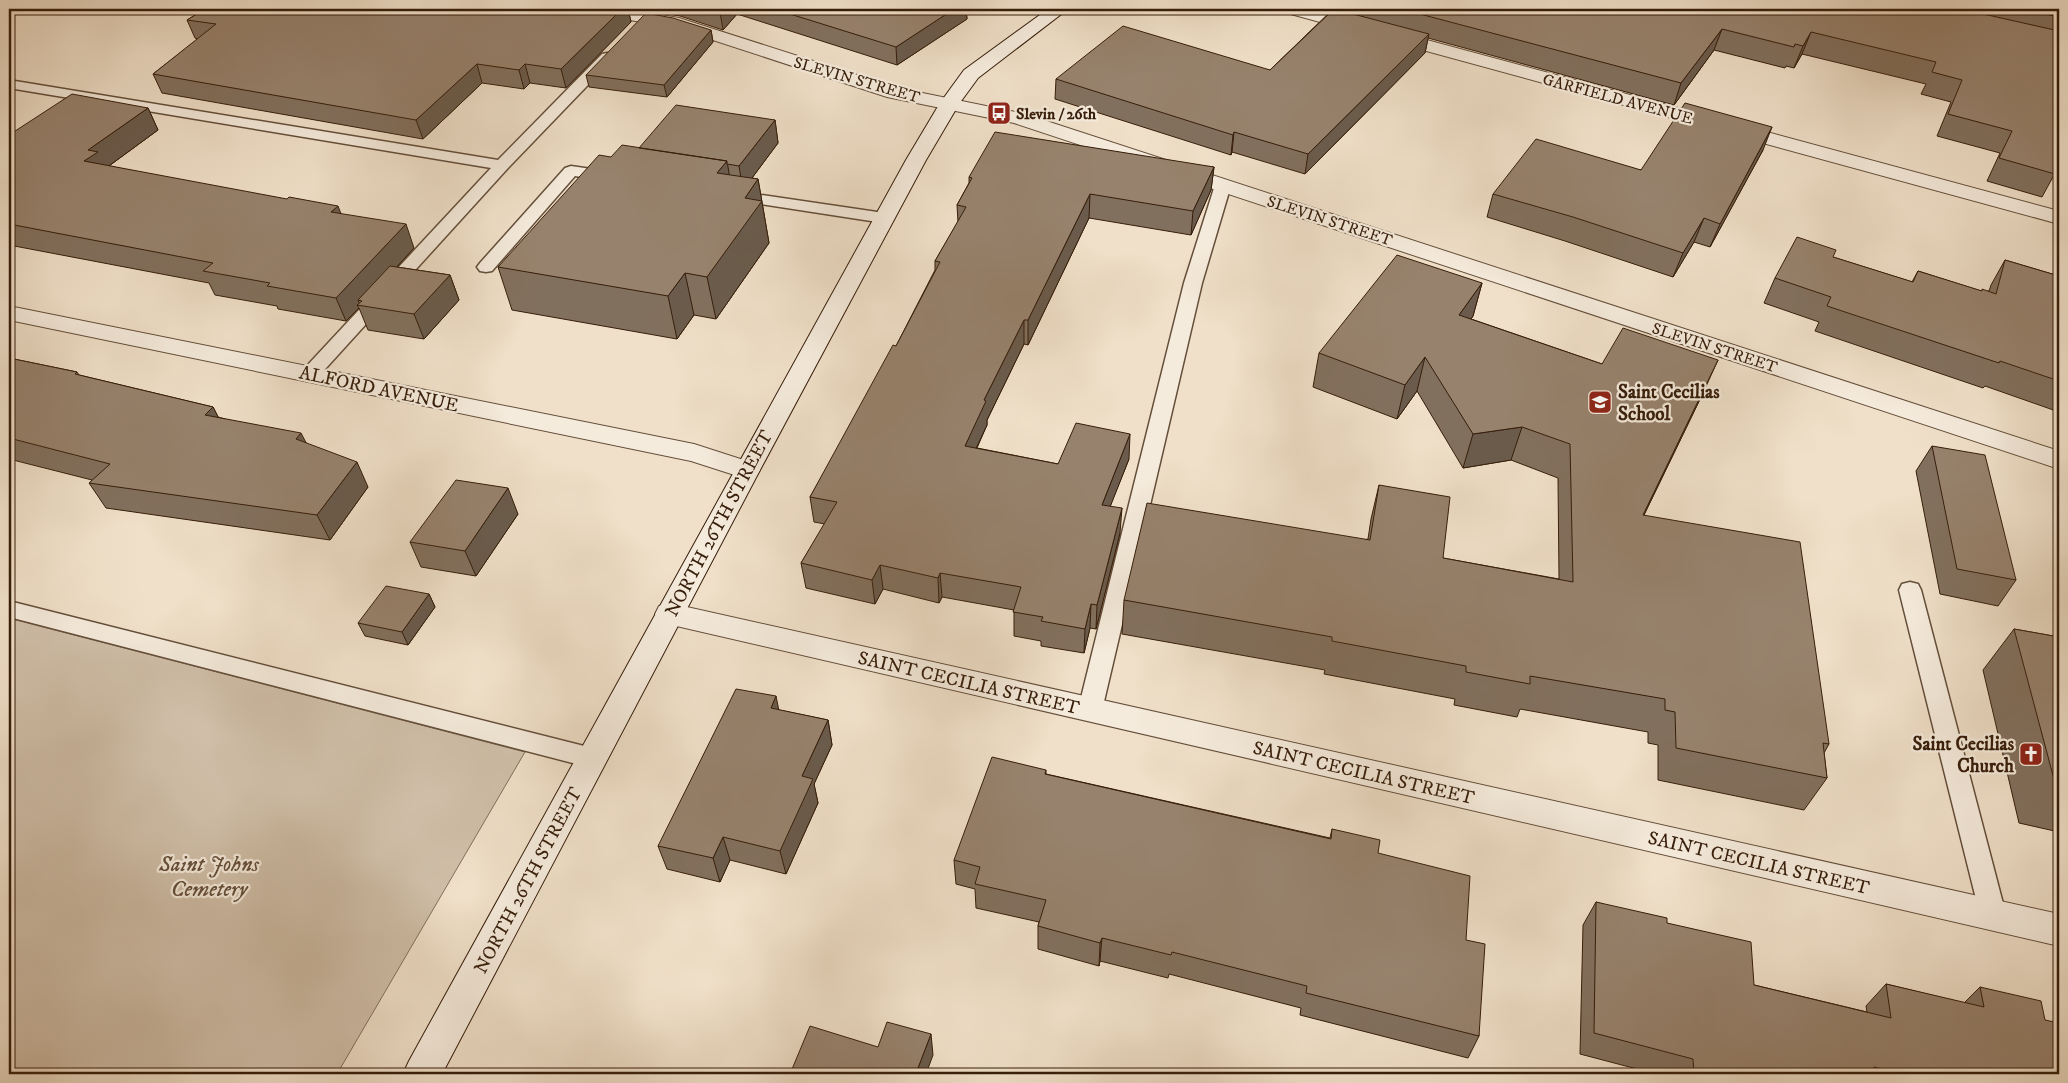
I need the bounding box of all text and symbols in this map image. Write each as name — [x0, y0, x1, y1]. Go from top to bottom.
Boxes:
street label: SLEVIN STREET — [791, 52, 922, 108]
street label: GARFIELD AVENUE — [1540, 69, 1695, 129]
bus stop icon: Slevin / 26th — [986, 100, 1012, 126]
place label: Slevin / 26th — [1016, 104, 1097, 124]
street label: SLEVIN STREET — [1265, 191, 1395, 251]
street label: SLEVIN STREET — [1650, 318, 1780, 378]
street label: ALFORD AVENUE — [297, 361, 460, 418]
place label: Saint Cecilias School — [1618, 381, 1720, 426]
school or university icon: Saint Cecilias School — [1587, 389, 1613, 415]
street label: NORTH 26TH STREET — [660, 426, 779, 621]
street label: SAINT CECILIA STREET — [856, 647, 1082, 720]
place label: Saint Cecilias Church — [1912, 733, 2015, 778]
street label: SAINT CECILIA STREET — [1251, 737, 1477, 810]
church icon: Saint Cecilias Church — [2018, 741, 2044, 767]
street label: NORTH 26TH STREET — [469, 783, 588, 978]
street label: SAINT CECILIA STREET — [1646, 827, 1872, 900]
park label: Saint Johns Cemetery — [158, 851, 260, 903]

